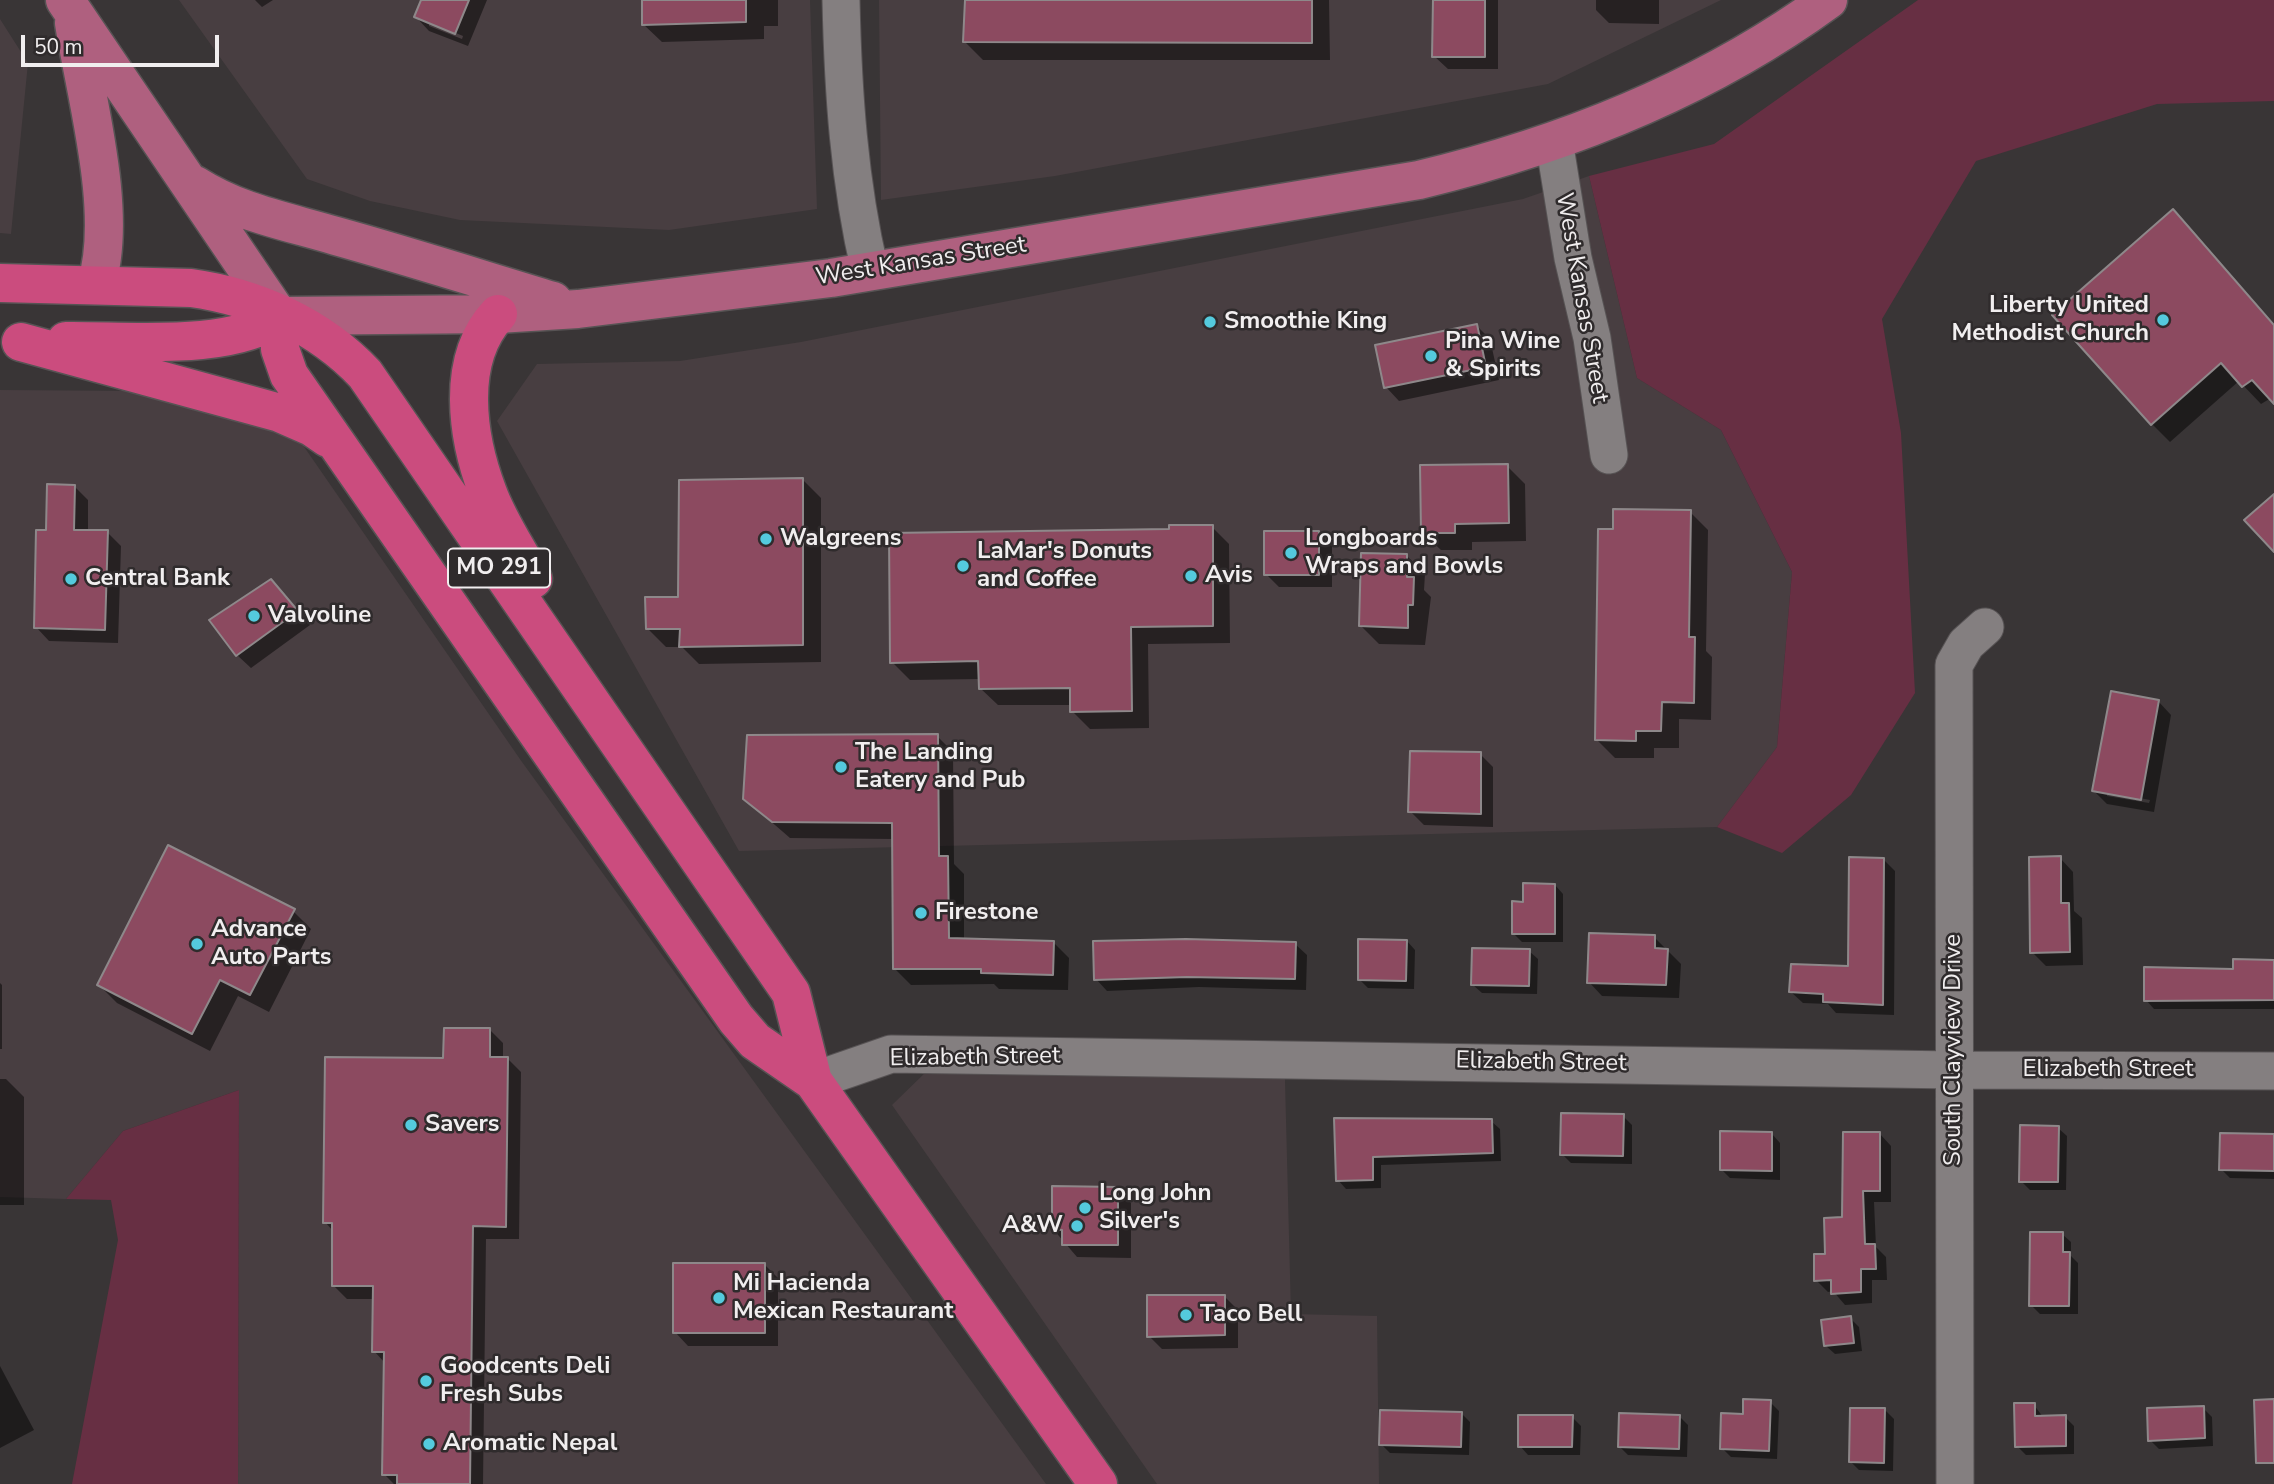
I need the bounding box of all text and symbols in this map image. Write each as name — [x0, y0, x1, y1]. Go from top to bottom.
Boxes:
scale bar — [24, 21, 222, 65]
text: 50 m — [34, 33, 83, 61]
street label: West Kansas Street — [1548, 191, 1614, 405]
street label: West Kansas Street — [814, 231, 1028, 293]
place label: Liberty United Methodist Church — [1952, 292, 2149, 348]
place label: Smoothie King — [1224, 308, 1387, 336]
marker: Liberty United Methodist Church — [2155, 312, 2171, 328]
marker: Smoothie King — [1202, 314, 1218, 330]
place label: Pina Wine & Spirits — [1445, 328, 1560, 384]
marker: Pina Wine & Spirits — [1423, 348, 1439, 364]
place label: Walgreens — [780, 525, 901, 553]
place label: Longboards Wraps and Bowls — [1305, 525, 1503, 581]
marker: Walgreens — [758, 531, 774, 547]
place label: LaMar's Donuts and Coffee — [977, 538, 1152, 594]
marker: Longboards Wraps and Bowls — [1283, 545, 1299, 561]
road number: MO 291 — [448, 548, 550, 588]
marker: LaMar's Donuts and Coffee — [955, 558, 971, 574]
place label: Avis — [1205, 562, 1253, 590]
place label: Central Bank — [85, 565, 230, 593]
marker: Avis — [1183, 568, 1199, 584]
marker: Central Bank — [63, 571, 79, 587]
place label: Valvoline — [268, 602, 371, 630]
marker: Valvoline — [246, 608, 262, 624]
place label: The Landing Eatery and Pub — [855, 739, 1025, 795]
marker: The Landing Eatery and Pub — [833, 759, 849, 775]
place label: Firestone — [935, 899, 1038, 927]
marker: Firestone — [913, 905, 929, 921]
place label: Advance Auto Parts — [211, 916, 331, 972]
street label: South Clayview Drive — [1940, 934, 1968, 1166]
marker: Advance Auto Parts — [189, 936, 205, 952]
street label: Elizabeth Street — [889, 1042, 1061, 1074]
street label: Elizabeth Street — [1455, 1047, 1627, 1079]
street label: Elizabeth Street — [2023, 1056, 2193, 1084]
place label: Savers — [425, 1111, 500, 1139]
marker: Savers — [403, 1117, 419, 1133]
place label: Long John Silver's — [1099, 1180, 1212, 1236]
marker: Long John Silver's — [1077, 1200, 1093, 1216]
place label: A&W — [1002, 1212, 1063, 1240]
marker: A&W — [1069, 1218, 1085, 1234]
place label: Mi Hacienda Mexican Restaurant — [733, 1270, 954, 1326]
marker: Mi Hacienda Mexican Restaurant — [711, 1290, 727, 1306]
place label: Taco Bell — [1200, 1301, 1302, 1329]
marker: Taco Bell — [1178, 1307, 1194, 1323]
place label: Goodcents Deli Fresh Subs — [440, 1353, 610, 1409]
marker: Goodcents Deli Fresh Subs — [418, 1373, 434, 1389]
place label: Aromatic Nepal — [443, 1430, 617, 1458]
marker: Aromatic Nepal — [421, 1436, 437, 1452]

